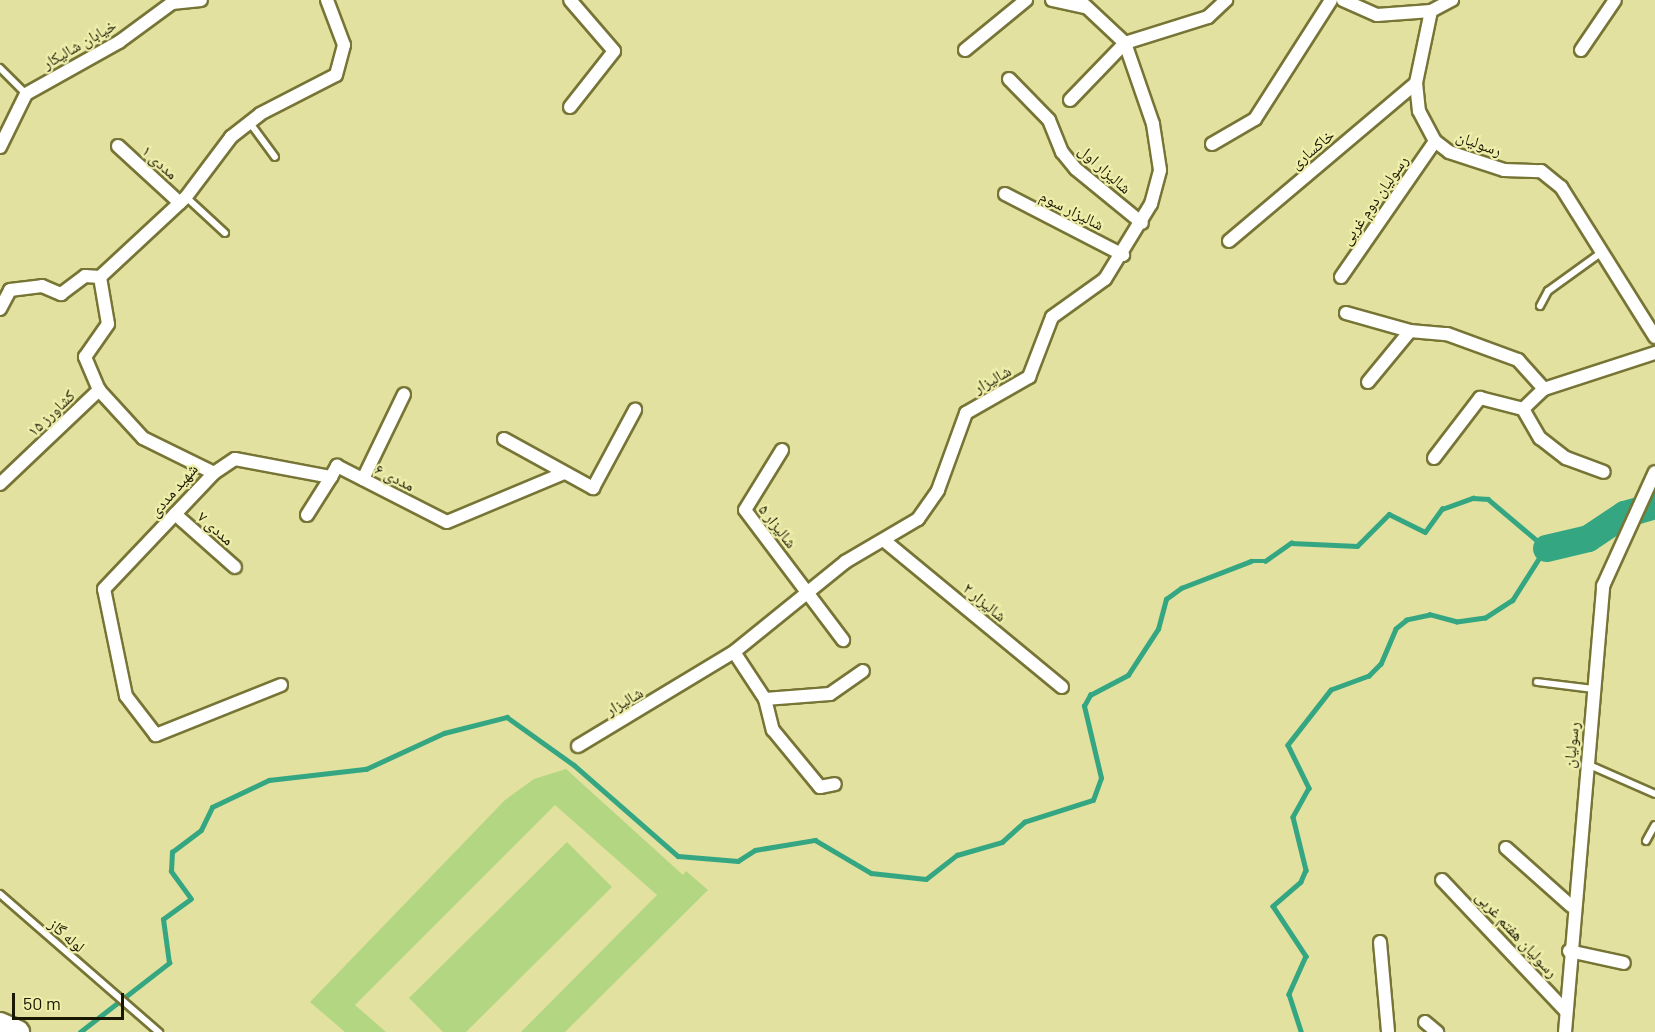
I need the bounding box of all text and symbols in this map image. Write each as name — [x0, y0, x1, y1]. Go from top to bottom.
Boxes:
street label: خیابان شالیکار — [39, 15, 119, 73]
street label: خاکساری — [1286, 125, 1338, 173]
street label: رسولیان — [1454, 126, 1504, 160]
street label: شالیزار اول — [1075, 140, 1135, 198]
street label: مددی ۱ — [138, 141, 182, 183]
street label: رسولیان دوم غربی — [1336, 151, 1412, 249]
street label: شالیزار سوم — [1037, 186, 1107, 234]
street label: شالیزار — [970, 361, 1014, 397]
street label: کشاورز ۱۵ — [23, 386, 79, 440]
street label: شهید مددی — [145, 459, 201, 521]
street label: مددی ۶ — [372, 459, 418, 495]
street label: شالیزار ۵ — [755, 500, 801, 552]
street label: مددی ۷ — [194, 507, 238, 549]
street label: شالیزار ۲ — [959, 578, 1011, 626]
street label: شالیزار — [602, 683, 646, 719]
street label: رسولیان — [1559, 721, 1583, 769]
street label: رسولیان هفتم غربی — [1472, 887, 1562, 981]
street label: لوله گاز — [45, 914, 89, 956]
scale bar — [15, 981, 128, 1019]
text: 50 m — [23, 992, 61, 1014]

